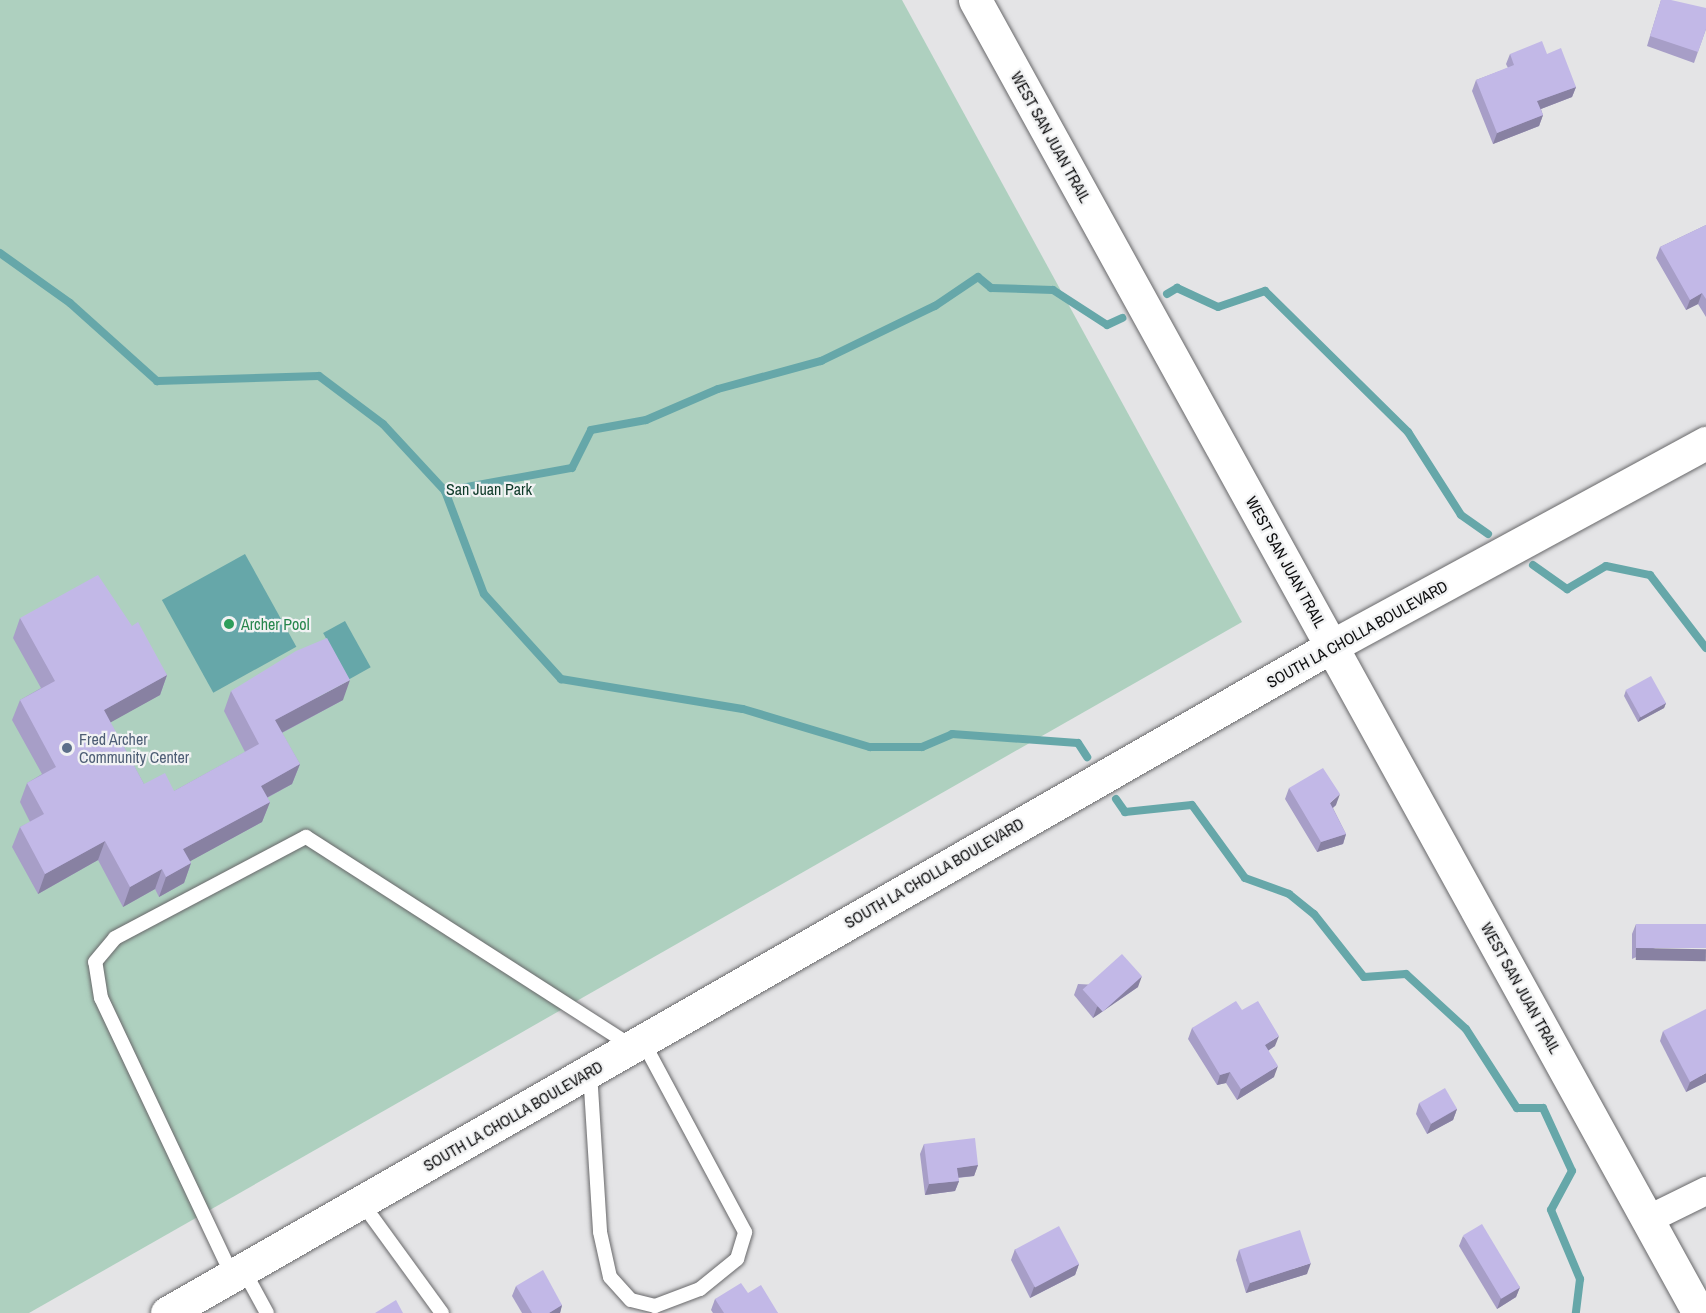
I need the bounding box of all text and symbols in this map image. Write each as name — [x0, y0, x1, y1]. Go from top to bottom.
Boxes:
street label: WEST SAN JUAN TRAIL — [1007, 68, 1095, 206]
park label: San Juan Park — [446, 479, 532, 499]
street label: WEST SAN JUAN TRAIL — [1242, 493, 1330, 631]
street label: SOUTH LA CHOLLA BOULEVARD — [1263, 576, 1451, 692]
place label: Archer Pool — [241, 614, 310, 634]
marker: Archer Pool — [222, 617, 236, 631]
place label: Fred Archer Community Center — [79, 729, 189, 767]
marker: Fred Archer Community Center — [60, 741, 74, 755]
street label: SOUTH LA CHOLLA BOULEVARD — [840, 813, 1028, 933]
street label: WEST SAN JUAN TRAIL — [1477, 919, 1565, 1057]
street label: SOUTH LA CHOLLA BOULEVARD — [419, 1056, 607, 1176]

